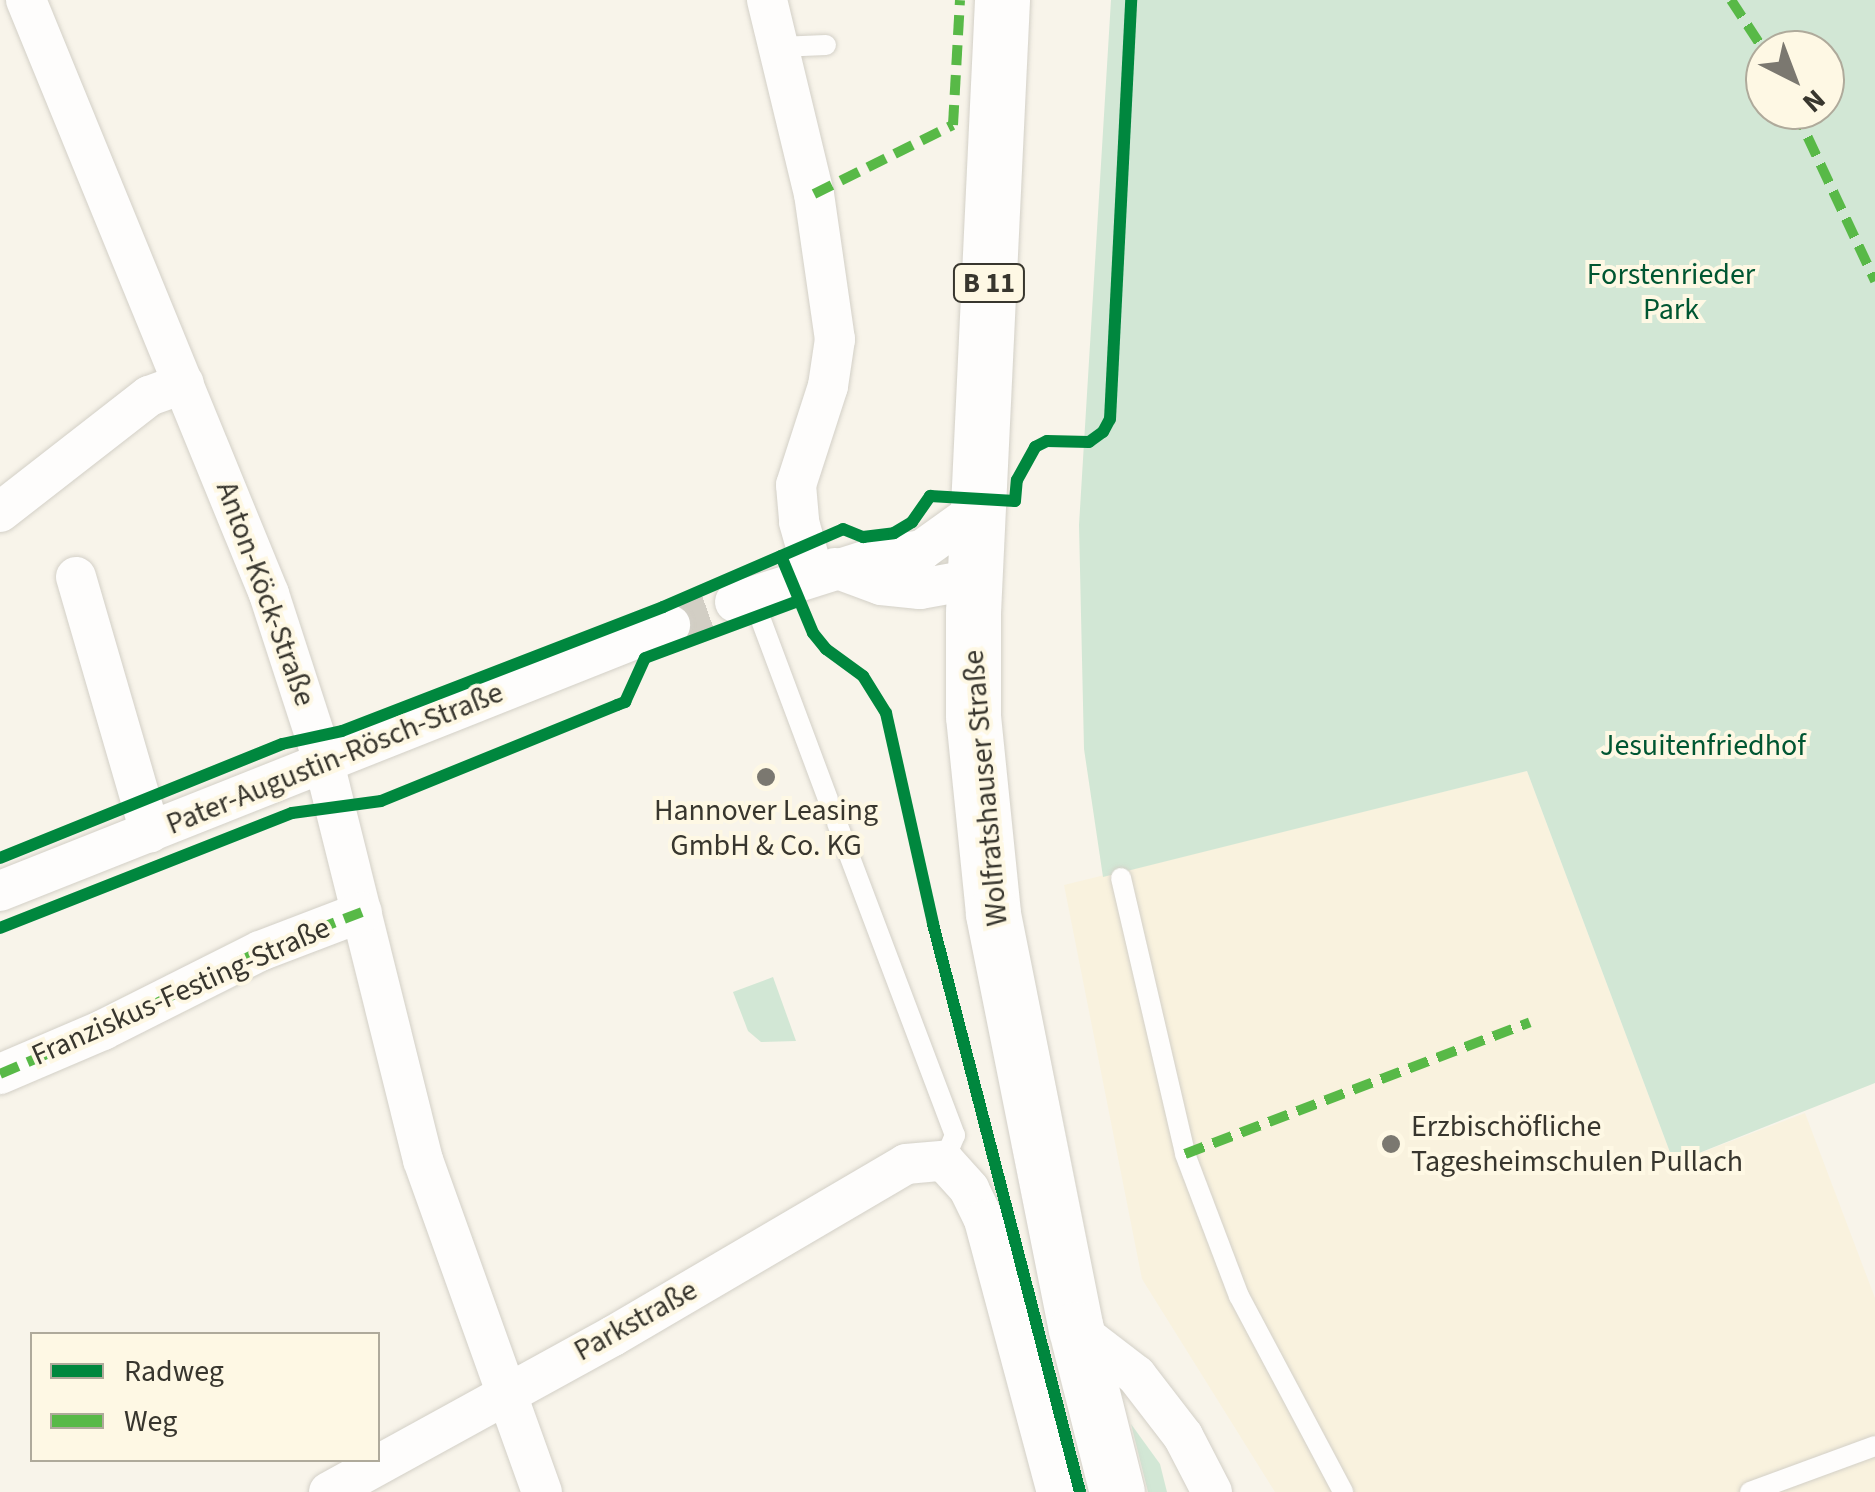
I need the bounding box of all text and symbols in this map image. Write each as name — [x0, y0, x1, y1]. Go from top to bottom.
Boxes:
north arrow — [1745, 30, 1845, 130]
text: N — [1793, 80, 1834, 122]
park label: Forstenrieder Park — [1587, 257, 1755, 328]
road number: B 11 — [952, 260, 1026, 306]
street label: Anton-Köck-Straße — [208, 477, 322, 711]
street label: Wolfratshauser Straße — [956, 648, 1016, 928]
street label: Pater-Augustin-Rösch-Straße — [161, 675, 509, 843]
park label: Jesuitenfriedhof — [1600, 728, 1806, 764]
marker: Hannover Leasing GmbH & Co. KG — [755, 766, 777, 788]
place label: Hannover Leasing GmbH & Co. KG — [654, 793, 878, 864]
street label: Franziskus-Festing-Straße — [26, 910, 336, 1074]
place label: Erzbischöfliche Tagesheimschulen Pullach — [1411, 1109, 1743, 1180]
marker: Erzbischöfliche Tagesheimschulen Pullach — [1380, 1133, 1402, 1155]
street label: Parkstraße — [568, 1272, 704, 1370]
legend — [30, 1332, 380, 1462]
text: Radweg — [124, 1350, 224, 1393]
text: Weg — [124, 1400, 177, 1443]

